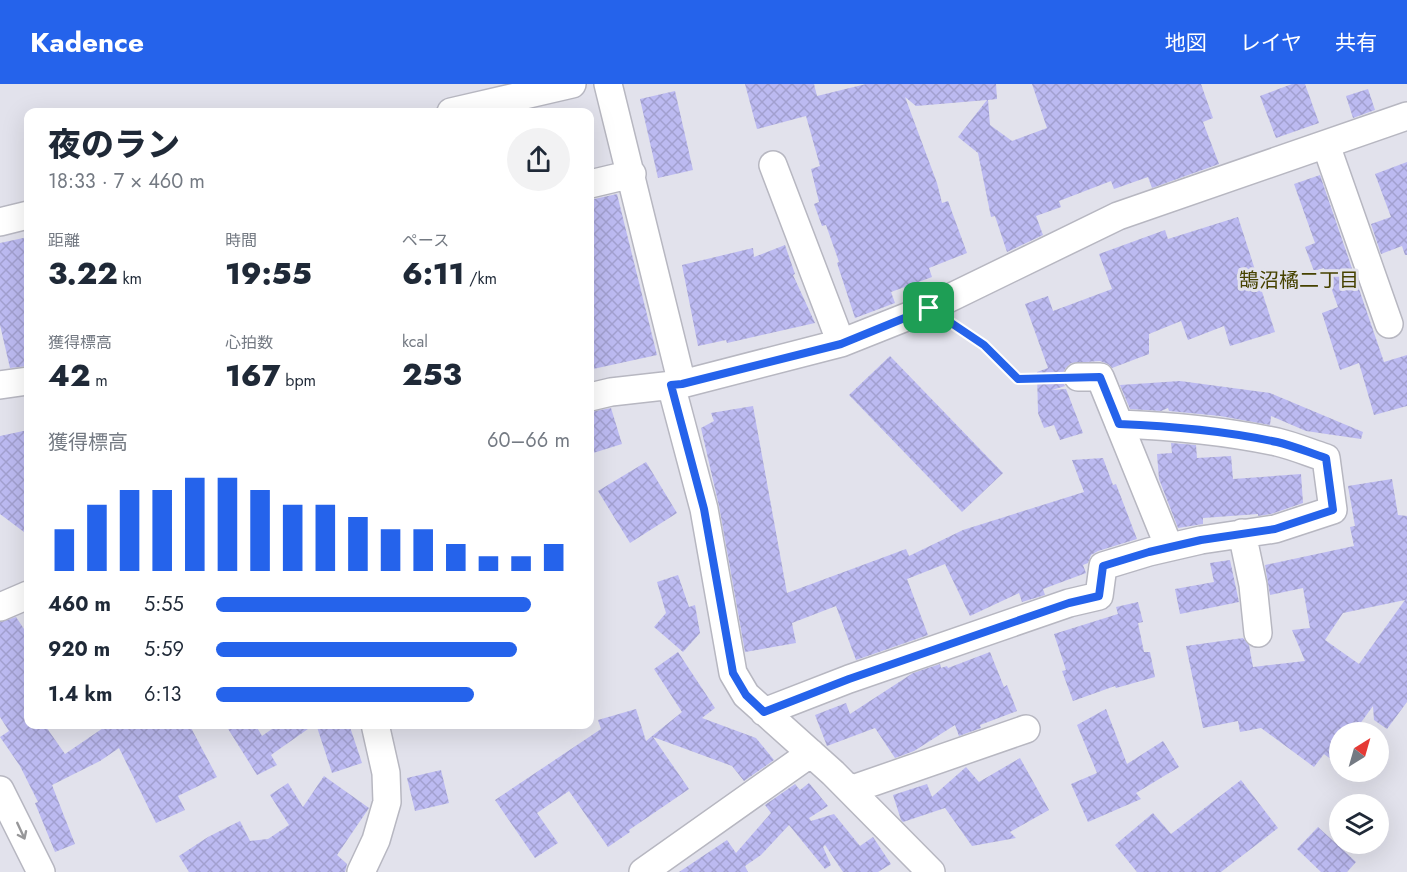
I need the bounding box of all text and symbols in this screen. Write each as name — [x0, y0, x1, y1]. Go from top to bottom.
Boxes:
text: Kadence — [30, 22, 144, 63]
text: 地図 — [1165, 28, 1207, 58]
text: レイヤ — [1240, 28, 1302, 58]
text: 共有 — [1335, 28, 1377, 58]
text: 夜のラン — [48, 121, 180, 168]
button: share — [507, 128, 570, 191]
text: 18:33 · 7 × 460 m — [48, 167, 205, 196]
text: 距離 — [48, 229, 80, 252]
text: 時間 — [225, 229, 257, 252]
text: ペース — [402, 229, 449, 252]
text: 3.22 — [48, 252, 118, 295]
text: 19:55 — [225, 252, 312, 295]
text: 6:11 — [402, 252, 464, 295]
district label: 鵠沼橘二丁目 — [1239, 266, 1359, 295]
text: km — [118, 267, 142, 290]
text: /km — [464, 267, 497, 290]
pin — [903, 282, 954, 333]
icon: arrive — [912, 291, 945, 324]
text: kcal — [402, 330, 428, 353]
text: 獲得標高 — [48, 331, 112, 354]
text: 心拍数 — [225, 331, 273, 354]
text: 253 — [402, 353, 462, 396]
text: 42 — [48, 354, 90, 397]
text: 167 — [225, 354, 281, 397]
text: m — [90, 369, 108, 392]
text: bpm — [281, 369, 316, 392]
text: 60–66 m — [487, 426, 570, 455]
text: 獲得標高 — [48, 428, 128, 457]
text: 460 m — [48, 590, 111, 619]
text: 5:55 — [144, 590, 184, 619]
text: 920 m — [48, 635, 110, 664]
text: 5:59 — [144, 635, 184, 664]
text: 1.4 km — [48, 680, 113, 709]
text: 6:13 — [144, 680, 181, 709]
north arrow — [1329, 722, 1389, 782]
map controls — [1329, 722, 1389, 854]
button: layers — [1329, 794, 1389, 854]
one-way arrow — [16, 821, 28, 839]

